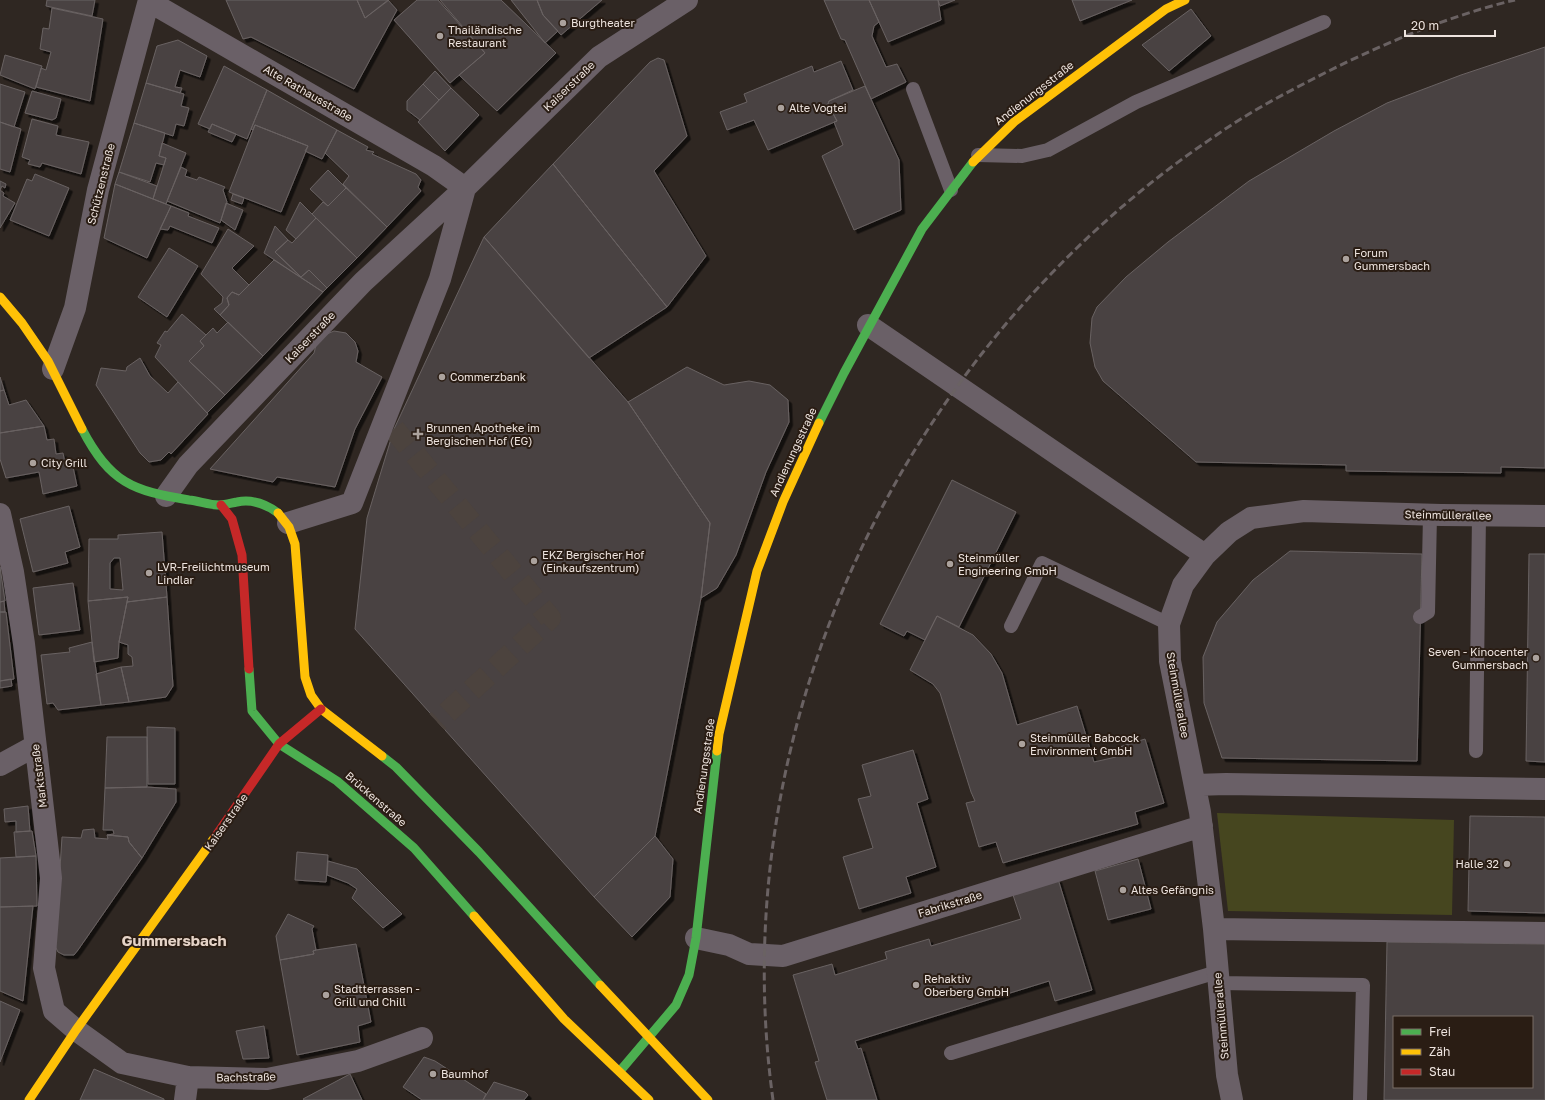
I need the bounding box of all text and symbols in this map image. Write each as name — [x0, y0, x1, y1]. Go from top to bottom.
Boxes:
scale bar — [1405, 12, 1495, 38]
place label: Burgtheater — [571, 16, 635, 29]
marker: Burgtheater — [558, 18, 568, 28]
text: 20 m — [1411, 18, 1439, 33]
place label: Thailändische Restaurant — [448, 23, 522, 49]
marker: Thailändische Restaurant — [435, 31, 445, 41]
street label: Kaiserstraße — [540, 58, 597, 113]
street label: Andienungsstraße — [992, 58, 1076, 127]
street label: Alte Rathausstraße — [261, 62, 355, 123]
place label: Alte Vogtei — [789, 101, 847, 114]
marker: Alte Vogtei — [776, 103, 786, 113]
street label: Schützenstraße — [84, 142, 117, 226]
place label: Forum Gummersbach — [1354, 246, 1430, 272]
marker: Forum Gummersbach — [1341, 254, 1351, 264]
street label: Kaiserstraße — [282, 308, 337, 365]
place label: Commerzbank — [450, 370, 526, 383]
marker: Commerzbank — [437, 372, 447, 382]
street label: Andienungsstraße — [766, 405, 819, 498]
place label: Brunnen Apotheke im Bergischen Hof (EG) — [426, 421, 540, 447]
marker: Brunnen Apotheke im Bergischen Hof (EG) — [413, 429, 423, 439]
place label: City Grill — [41, 456, 87, 469]
marker: City Grill — [28, 458, 38, 468]
street label: Steinmüllerallee — [1404, 507, 1492, 522]
place label: EKZ Bergischer Hof (Einkaufszentrum) — [542, 548, 644, 574]
place label: Steinmüller Engineering GmbH — [958, 551, 1057, 577]
marker: EKZ Bergischer Hof (Einkaufszentrum) — [529, 556, 539, 566]
marker: Steinmüller Engineering GmbH — [945, 559, 955, 569]
place label: LVR-Freilichtmuseum Lindlar — [157, 560, 270, 586]
marker: LVR-Freilichtmuseum Lindlar — [144, 568, 154, 578]
place label: Seven - Kinocenter Gummersbach — [1428, 645, 1529, 671]
street label: Steinmüllerallee — [1165, 651, 1192, 739]
marker: Seven - Kinocenter Gummersbach — [1531, 653, 1541, 663]
street label: Andienungsstraße — [690, 717, 717, 815]
place label: Steinmüller Babcock Environment GmbH — [1030, 731, 1139, 757]
marker: Steinmüller Babcock Environment GmbH — [1017, 739, 1027, 749]
street label: Marktstraße — [28, 743, 49, 809]
street label: Brückenstraße — [343, 769, 410, 829]
street label: Kaiserstraße — [201, 791, 250, 853]
place label: Halle 32 — [1456, 857, 1499, 870]
marker: Halle 32 — [1502, 859, 1512, 869]
place label: Altes Gefängnis — [1131, 883, 1214, 896]
marker: Altes Gefängnis — [1118, 885, 1128, 895]
street label: Fabrikstraße — [916, 888, 983, 919]
district label: Gummersbach — [122, 931, 226, 949]
place label: Rehaktiv Oberberg GmbH — [924, 972, 1009, 998]
street label: Steinmüllerallee — [1210, 972, 1231, 1060]
marker: Rehaktiv Oberberg GmbH — [911, 980, 921, 990]
place label: Stadtterrassen - Grill und Chill — [334, 982, 420, 1008]
marker: Stadtterrassen - Grill und Chill — [321, 990, 331, 1000]
legend — [1393, 1016, 1533, 1088]
text: Frei — [1429, 1024, 1451, 1039]
text: Zäh — [1429, 1044, 1450, 1059]
text: Stau — [1429, 1064, 1455, 1079]
place label: Baumhof — [441, 1067, 488, 1080]
street label: Bachstraße — [216, 1069, 276, 1084]
marker: Baumhof — [428, 1069, 438, 1079]

